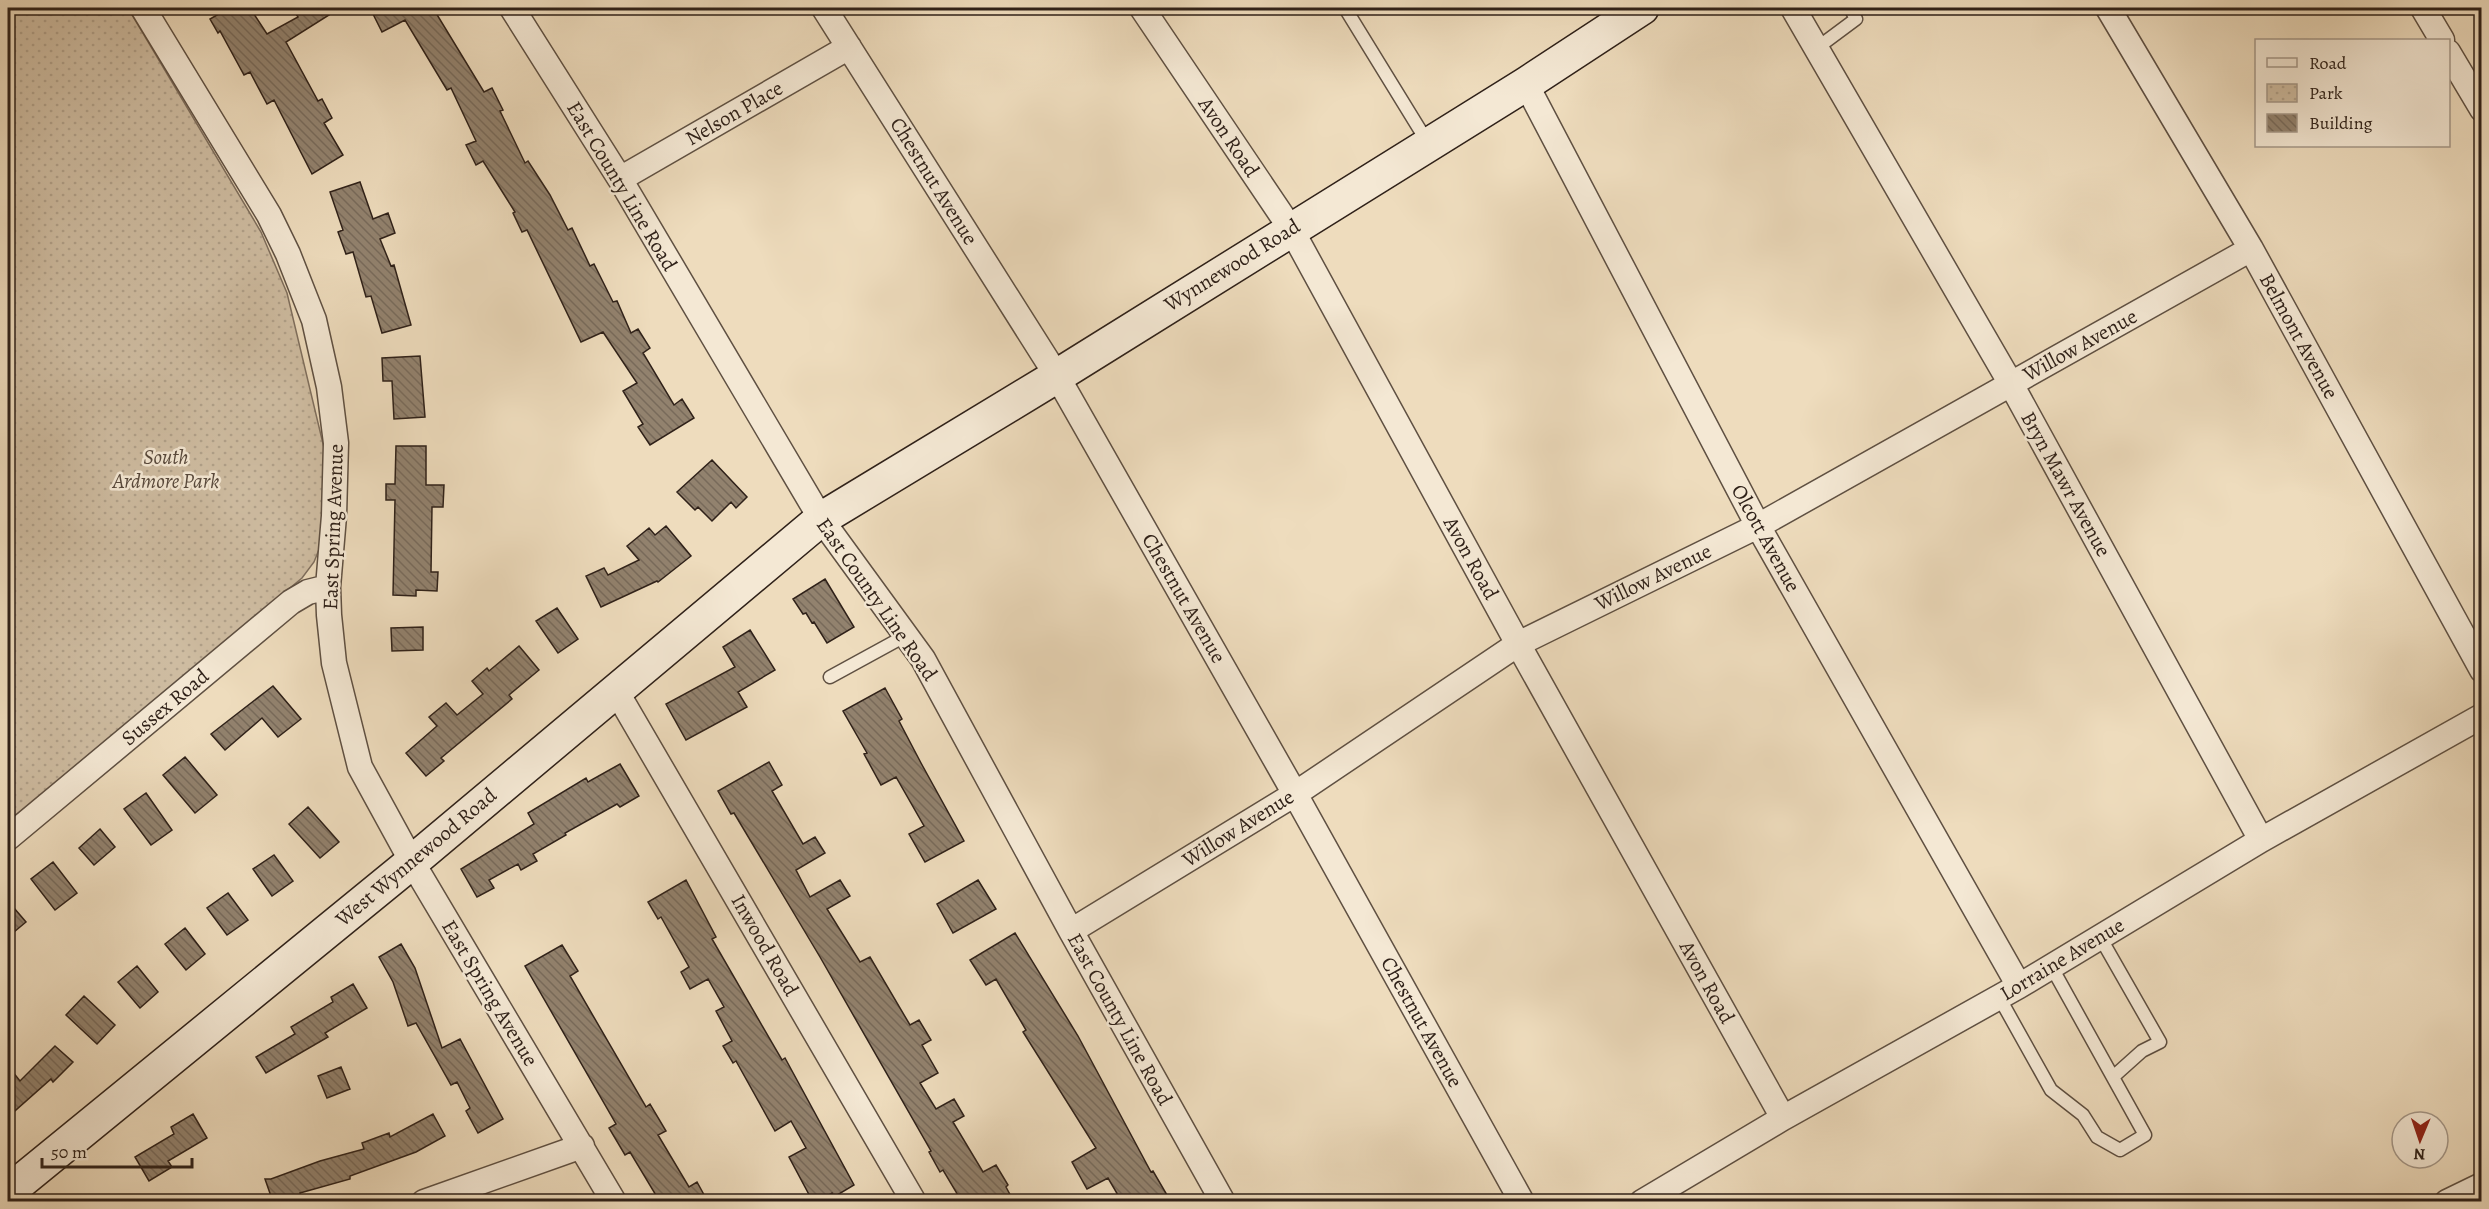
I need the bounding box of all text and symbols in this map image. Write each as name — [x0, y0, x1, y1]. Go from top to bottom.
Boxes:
legend — [2255, 39, 2450, 147]
text: Road — [2309, 51, 2347, 75]
street label: Nelson Place — [680, 74, 788, 152]
text: Park — [2309, 81, 2343, 105]
street label: Avon Road — [1191, 91, 1266, 183]
street label: East County Line Road — [560, 96, 684, 277]
text: Building — [2309, 111, 2373, 135]
street label: Chestnut Avenue — [884, 112, 984, 250]
street label: Wynnewood Road — [1158, 212, 1306, 319]
street label: Belmont Avenue — [2253, 268, 2345, 404]
street label: Willow Avenue — [2017, 302, 2142, 388]
street label: Bryn Mawr Avenue — [2014, 406, 2118, 562]
park label: South Ardmore Park — [112, 443, 219, 495]
street label: East Spring Avenue — [316, 443, 350, 611]
street label: Olcott Avenue — [1725, 479, 1807, 597]
street label: Avon Road — [1436, 511, 1506, 605]
street label: East County Line Road — [810, 512, 944, 687]
street label: Chestnut Avenue — [1135, 528, 1233, 668]
street label: Willow Avenue — [1589, 537, 1716, 618]
street label: Sussex Road — [115, 662, 215, 752]
street label: West Wynnewood Road — [329, 781, 503, 933]
street label: Willow Avenue — [1176, 783, 1299, 874]
street label: Inwood Road — [725, 889, 806, 1002]
street label: Lorraine Avenue — [1995, 911, 2129, 1007]
street label: East Spring Avenue — [435, 915, 545, 1071]
street label: East County Line Road — [1061, 928, 1179, 1111]
street label: Avon Road — [1672, 935, 1742, 1029]
street label: Chestnut Avenue — [1374, 952, 1470, 1092]
north arrow — [2390, 1110, 2450, 1170]
scale bar — [42, 1131, 192, 1169]
text: 50 m — [51, 1140, 87, 1164]
text: N — [2413, 1143, 2426, 1165]

